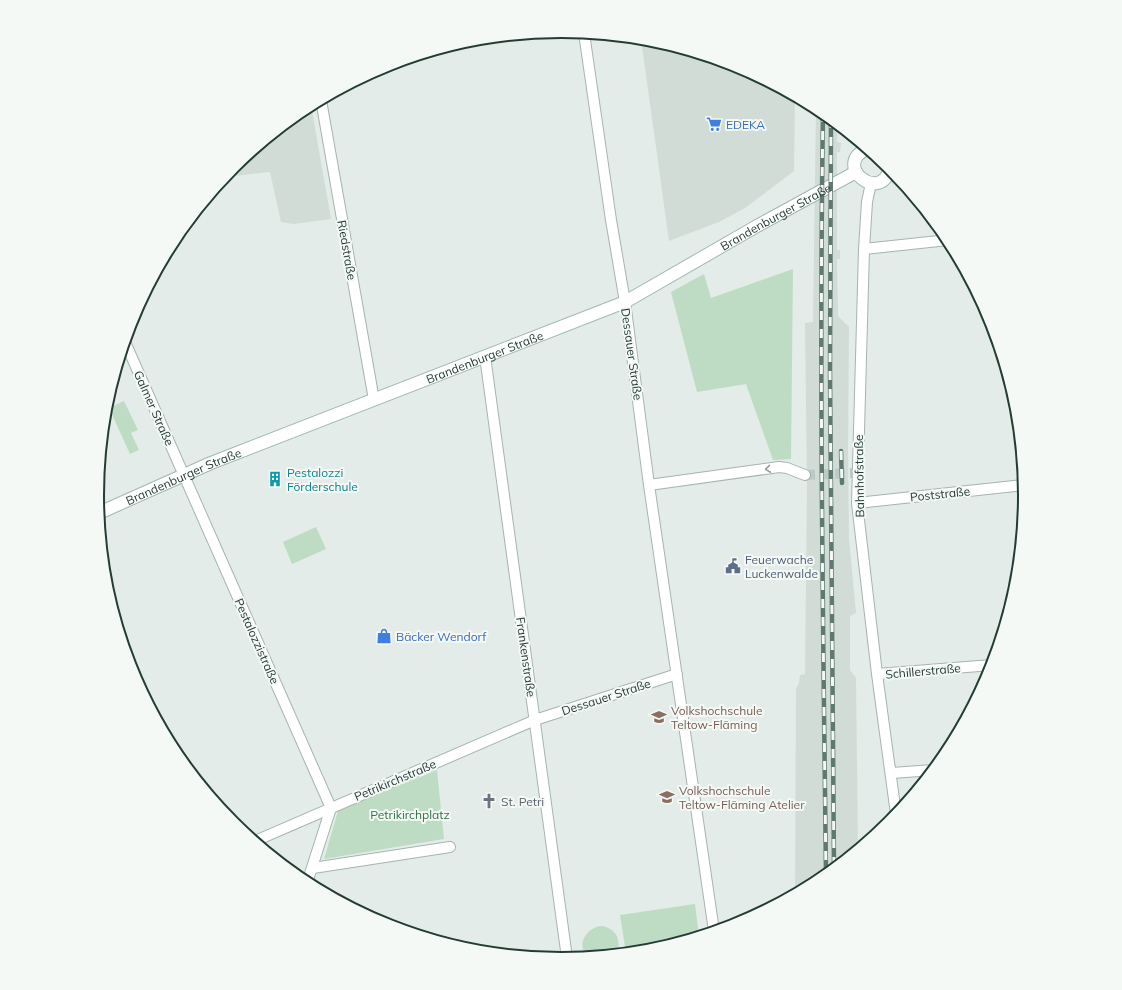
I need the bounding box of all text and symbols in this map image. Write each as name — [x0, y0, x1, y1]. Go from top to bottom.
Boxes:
supermarket icon: EDEKA — [705, 115, 723, 133]
place label: EDEKA — [726, 117, 765, 132]
street label: Brandenburger Straße — [717, 180, 834, 253]
street label: Riedstraße — [334, 219, 360, 281]
street label: Dessauer Straße — [618, 307, 646, 401]
street label: Brandenburger Straße — [424, 327, 545, 386]
street label: Galmer Straße — [131, 368, 177, 448]
street label: Bahnhofstraße — [851, 434, 867, 518]
street label: Brandenburger Straße — [123, 445, 243, 508]
one-way arrow — [765, 464, 771, 473]
place label: Pestalozzi Förderschule — [287, 465, 358, 494]
building icon: Pestalozzi Förderschule — [266, 470, 284, 488]
street label: Poststraße — [909, 483, 971, 505]
place label: Feuerwache Luckenwalde — [745, 552, 818, 581]
public building icon: Feuerwache Luckenwalde — [724, 557, 742, 575]
street label: Pestalozzistraße — [231, 596, 283, 686]
street label: Frankenstraße — [513, 616, 539, 698]
shop icon: Bäcker Wendorf — [375, 627, 393, 645]
place label: Bäcker Wendorf — [396, 629, 487, 644]
street label: Schillerstraße — [885, 660, 961, 682]
street label: Dessauer Straße — [560, 676, 652, 718]
place label: Volkshochschule Teltow-Fläming — [671, 703, 763, 732]
school or university icon: Volkshochschule Teltow-Fläming — [650, 708, 668, 726]
street label: Petrikirchstraße — [352, 756, 438, 804]
place label: Volkshochschule Teltow-Fläming Atelier — [679, 783, 805, 812]
school or university icon: Volkshochschule Teltow-Fläming Atelier — [658, 788, 676, 806]
church icon: St. Petri — [480, 792, 498, 810]
place label: St. Petri — [501, 794, 544, 809]
park label: Petrikirchplatz — [370, 807, 450, 822]

